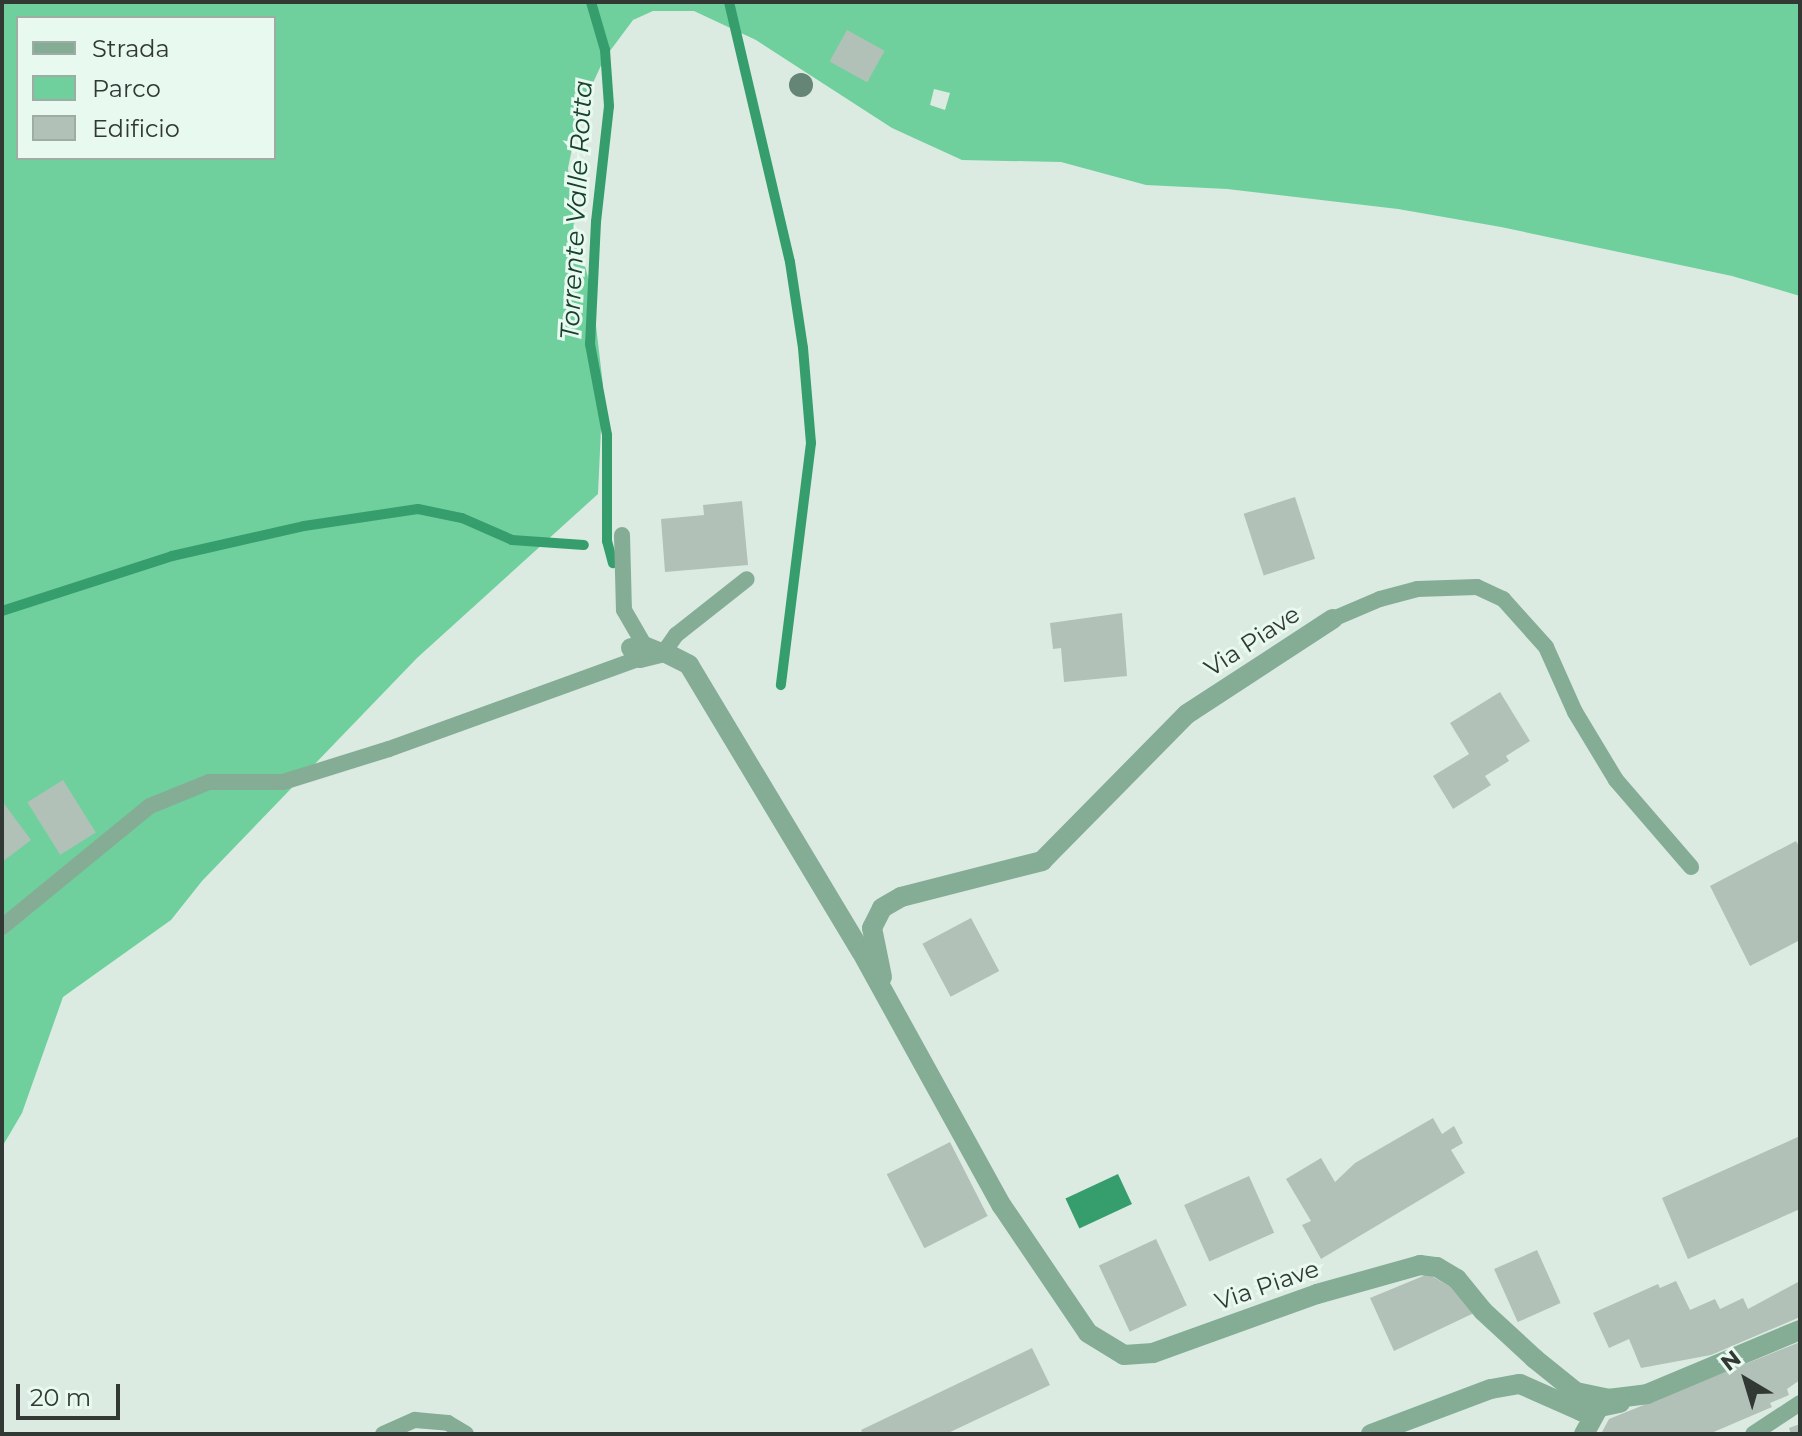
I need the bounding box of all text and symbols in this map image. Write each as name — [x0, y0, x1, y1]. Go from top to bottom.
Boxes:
legend — [16, 16, 276, 160]
text: Strada — [92, 34, 170, 63]
text: Parco — [92, 74, 161, 103]
water label: Torrente Valle Rotta — [555, 79, 599, 341]
text: Edificio — [92, 114, 180, 143]
street label: Via Piave — [1199, 600, 1305, 682]
street label: Via Piave — [1211, 1254, 1323, 1316]
north arrow — [1706, 1340, 1786, 1420]
text: N — [1716, 1345, 1746, 1377]
scale bar — [20, 1368, 124, 1418]
text: 20 m — [30, 1383, 91, 1412]

